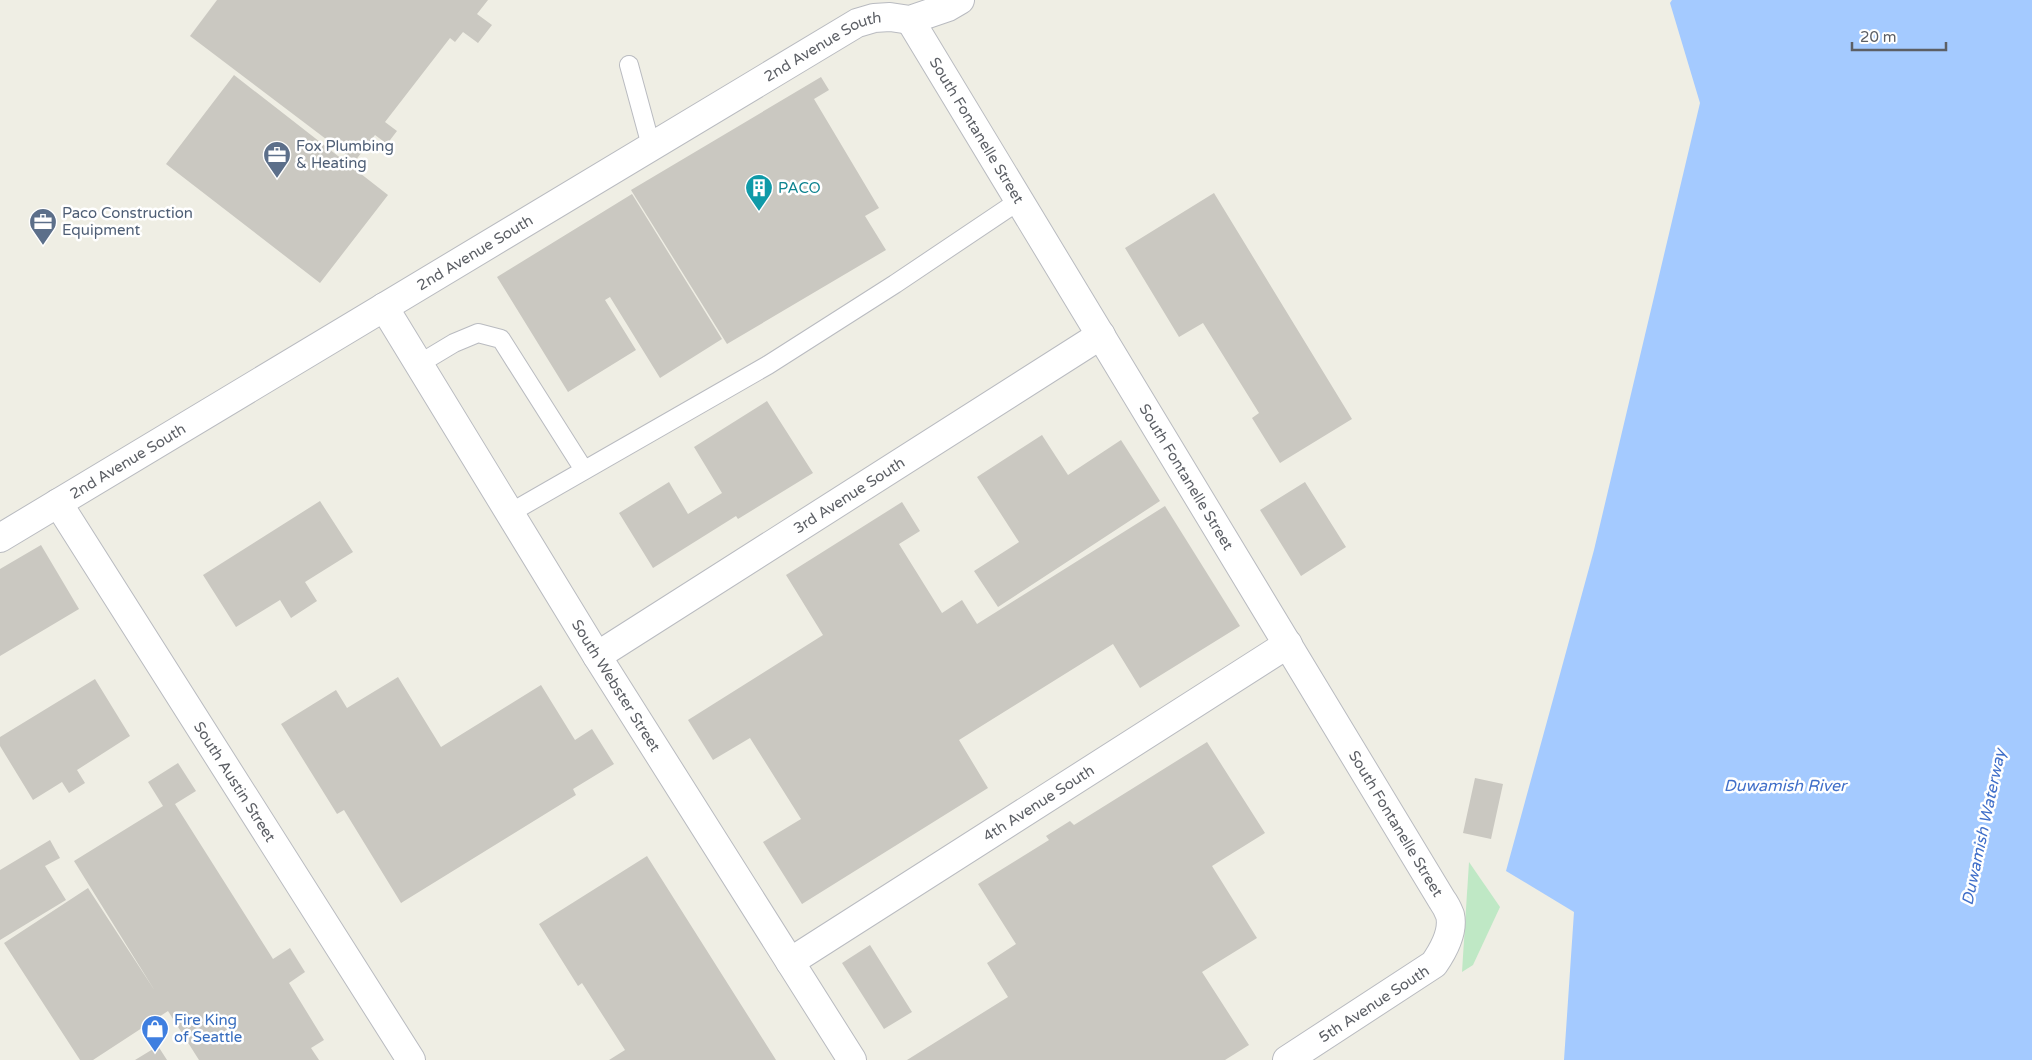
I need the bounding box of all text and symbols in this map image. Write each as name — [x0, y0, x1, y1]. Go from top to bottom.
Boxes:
street label: 2nd Avenue South — [761, 9, 882, 86]
scale bar — [1852, 20, 1946, 52]
text: 20 m — [1860, 28, 1897, 46]
street label: South Fontanelle Street — [926, 54, 1028, 207]
place label: Fox Plumbing & Heating — [296, 137, 394, 172]
office icon: Fox Plumbing & Heating — [262, 140, 292, 179]
building icon: PACO — [744, 173, 774, 212]
place label: PACO — [778, 179, 821, 197]
place label: Paco Construction Equipment — [62, 204, 193, 239]
office icon: Paco Construction Equipment — [28, 207, 58, 246]
street label: 2nd Avenue South — [414, 211, 536, 294]
street label: South Fontanelle Street — [1135, 401, 1237, 554]
street label: 2nd Avenue South — [67, 420, 189, 503]
street label: 3rd Avenue South — [790, 453, 908, 537]
street label: South Webster Street — [568, 616, 664, 755]
street label: South Austin Street — [190, 718, 280, 845]
water label: Duwamish Waterway — [1958, 745, 2011, 907]
street label: South Fontanelle Street — [1345, 747, 1447, 900]
street label: 4th Avenue South — [980, 761, 1098, 845]
water label: Duwamish River — [1724, 776, 1848, 796]
street label: 5th Avenue South — [1315, 962, 1433, 1046]
place label: Fire King of Seattle — [174, 1011, 242, 1046]
shop icon: Fire King of Seattle — [140, 1014, 170, 1053]

